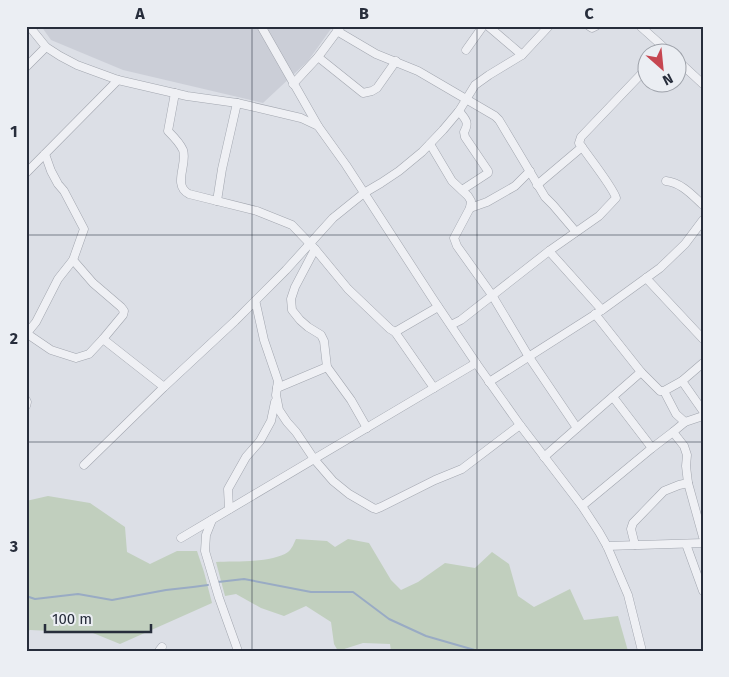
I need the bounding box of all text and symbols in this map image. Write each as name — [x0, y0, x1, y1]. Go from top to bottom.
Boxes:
text: A — [134, 4, 145, 23]
text: B — [359, 4, 369, 23]
text: C — [584, 4, 594, 23]
north arrow — [636, 42, 686, 92]
text: N — [660, 69, 676, 89]
text: 1 — [10, 122, 18, 141]
text: 2 — [10, 329, 18, 348]
text: 3 — [9, 537, 18, 556]
scale bar — [45, 602, 151, 634]
text: 100 m — [52, 610, 92, 628]

